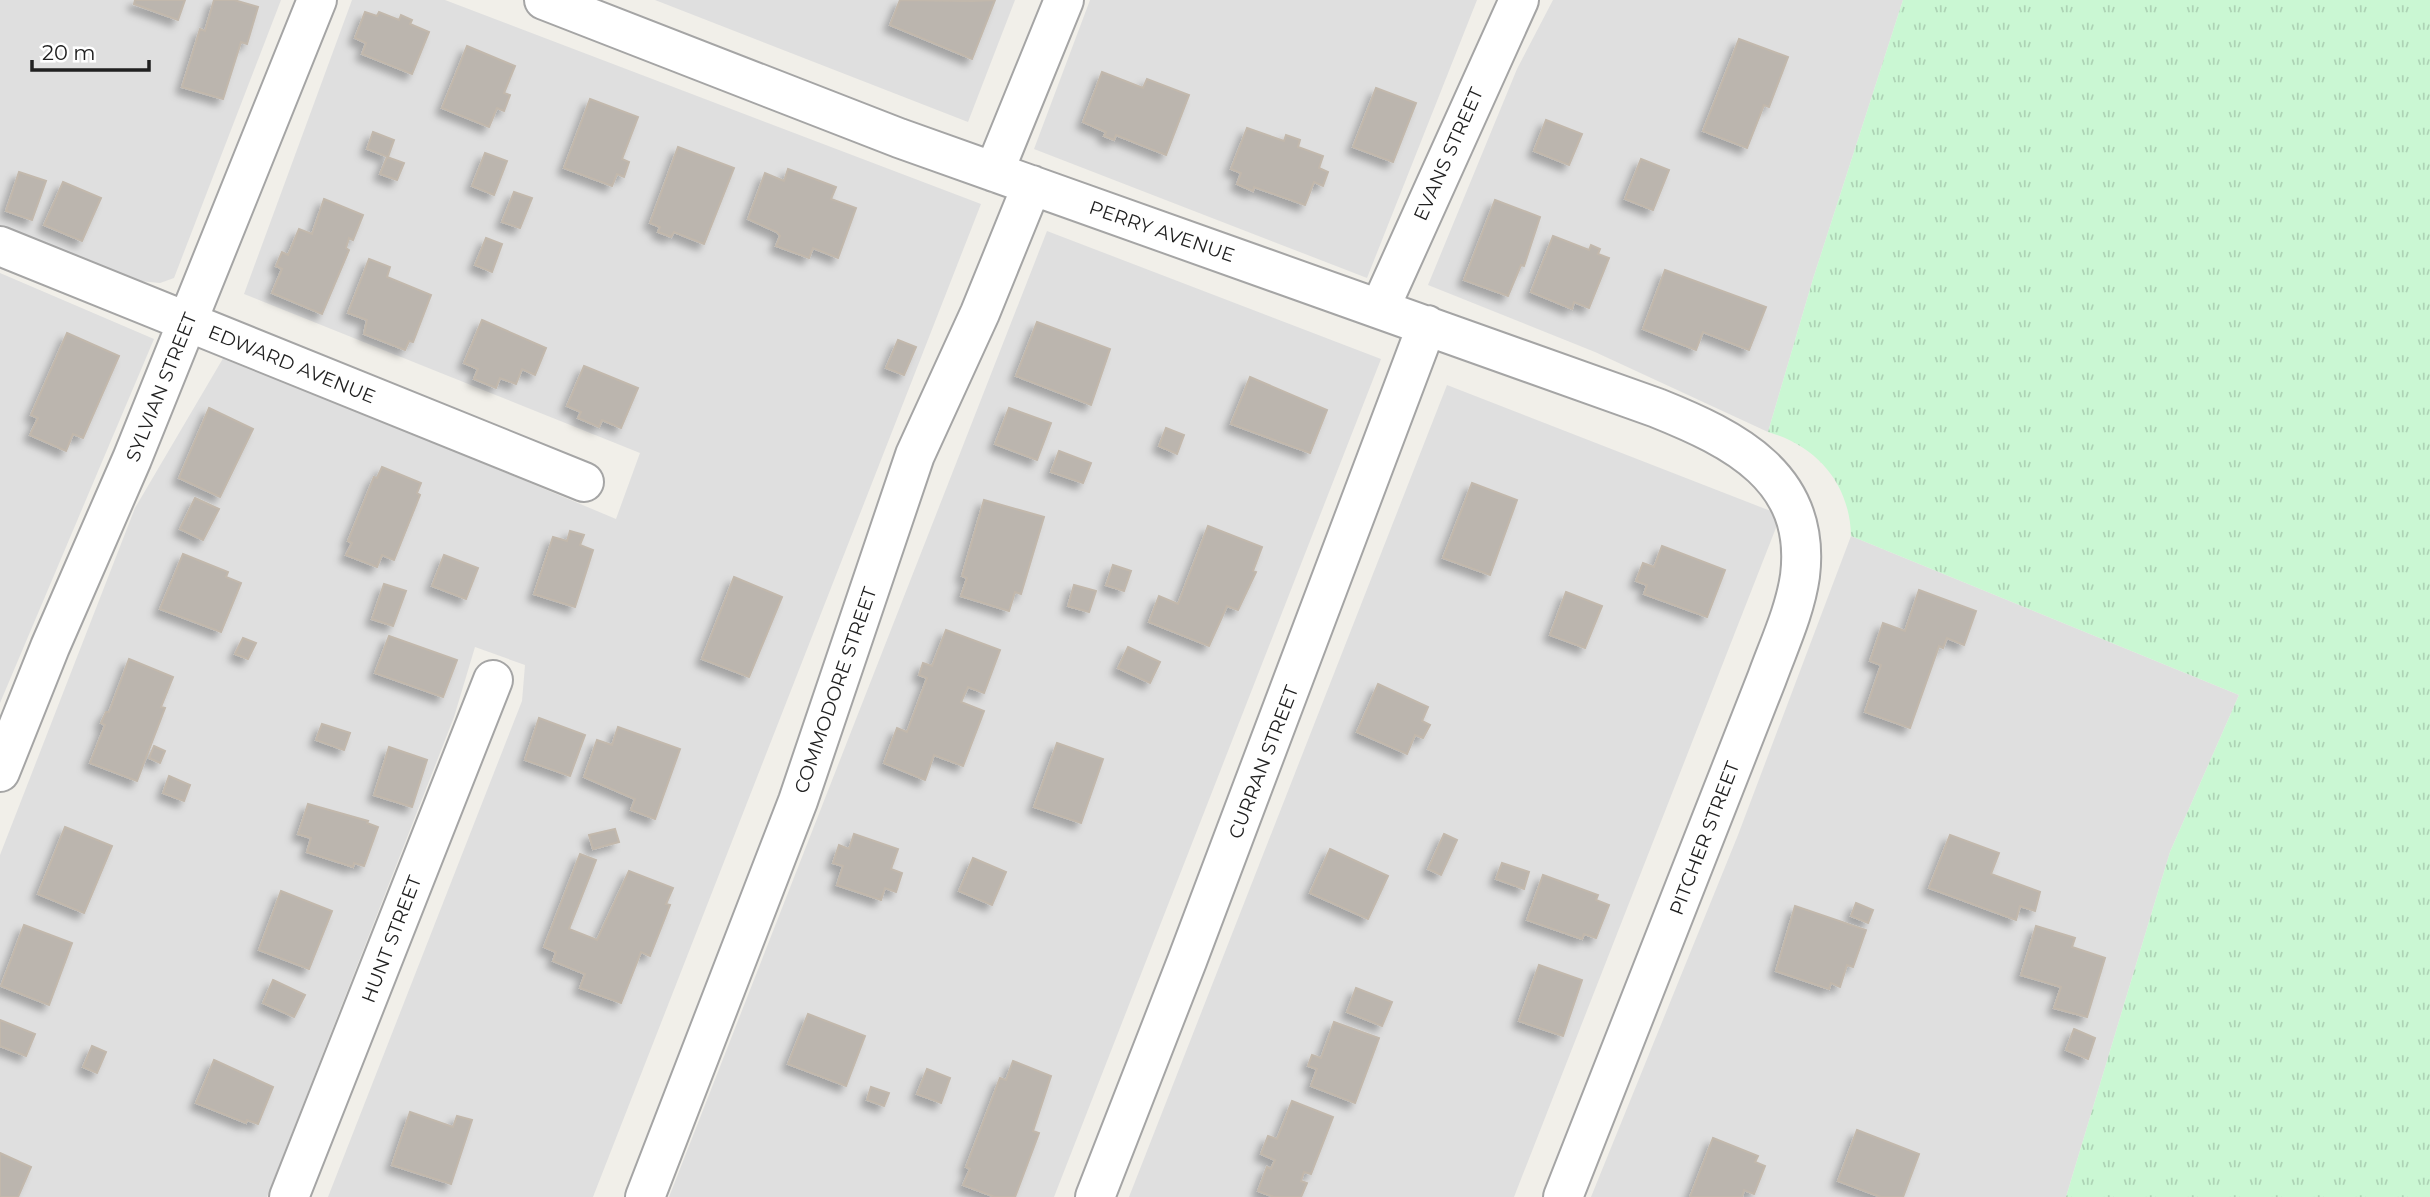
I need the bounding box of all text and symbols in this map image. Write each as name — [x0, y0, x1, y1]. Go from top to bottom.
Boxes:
scale bar — [32, 28, 149, 72]
text: 20 m — [42, 40, 96, 65]
street label: EVANS STREET — [1409, 84, 1488, 224]
street label: PERRY AVENUE — [1086, 196, 1238, 267]
street label: SYLVIAN STREET — [121, 309, 202, 465]
street label: EDWARD AVENUE — [205, 320, 379, 409]
street label: COMMODORE STREET — [789, 584, 882, 796]
street label: CURRAN STREET — [1224, 682, 1303, 842]
street label: PITCHER STREET — [1665, 758, 1744, 918]
street label: HUNT STREET — [357, 872, 426, 1006]

